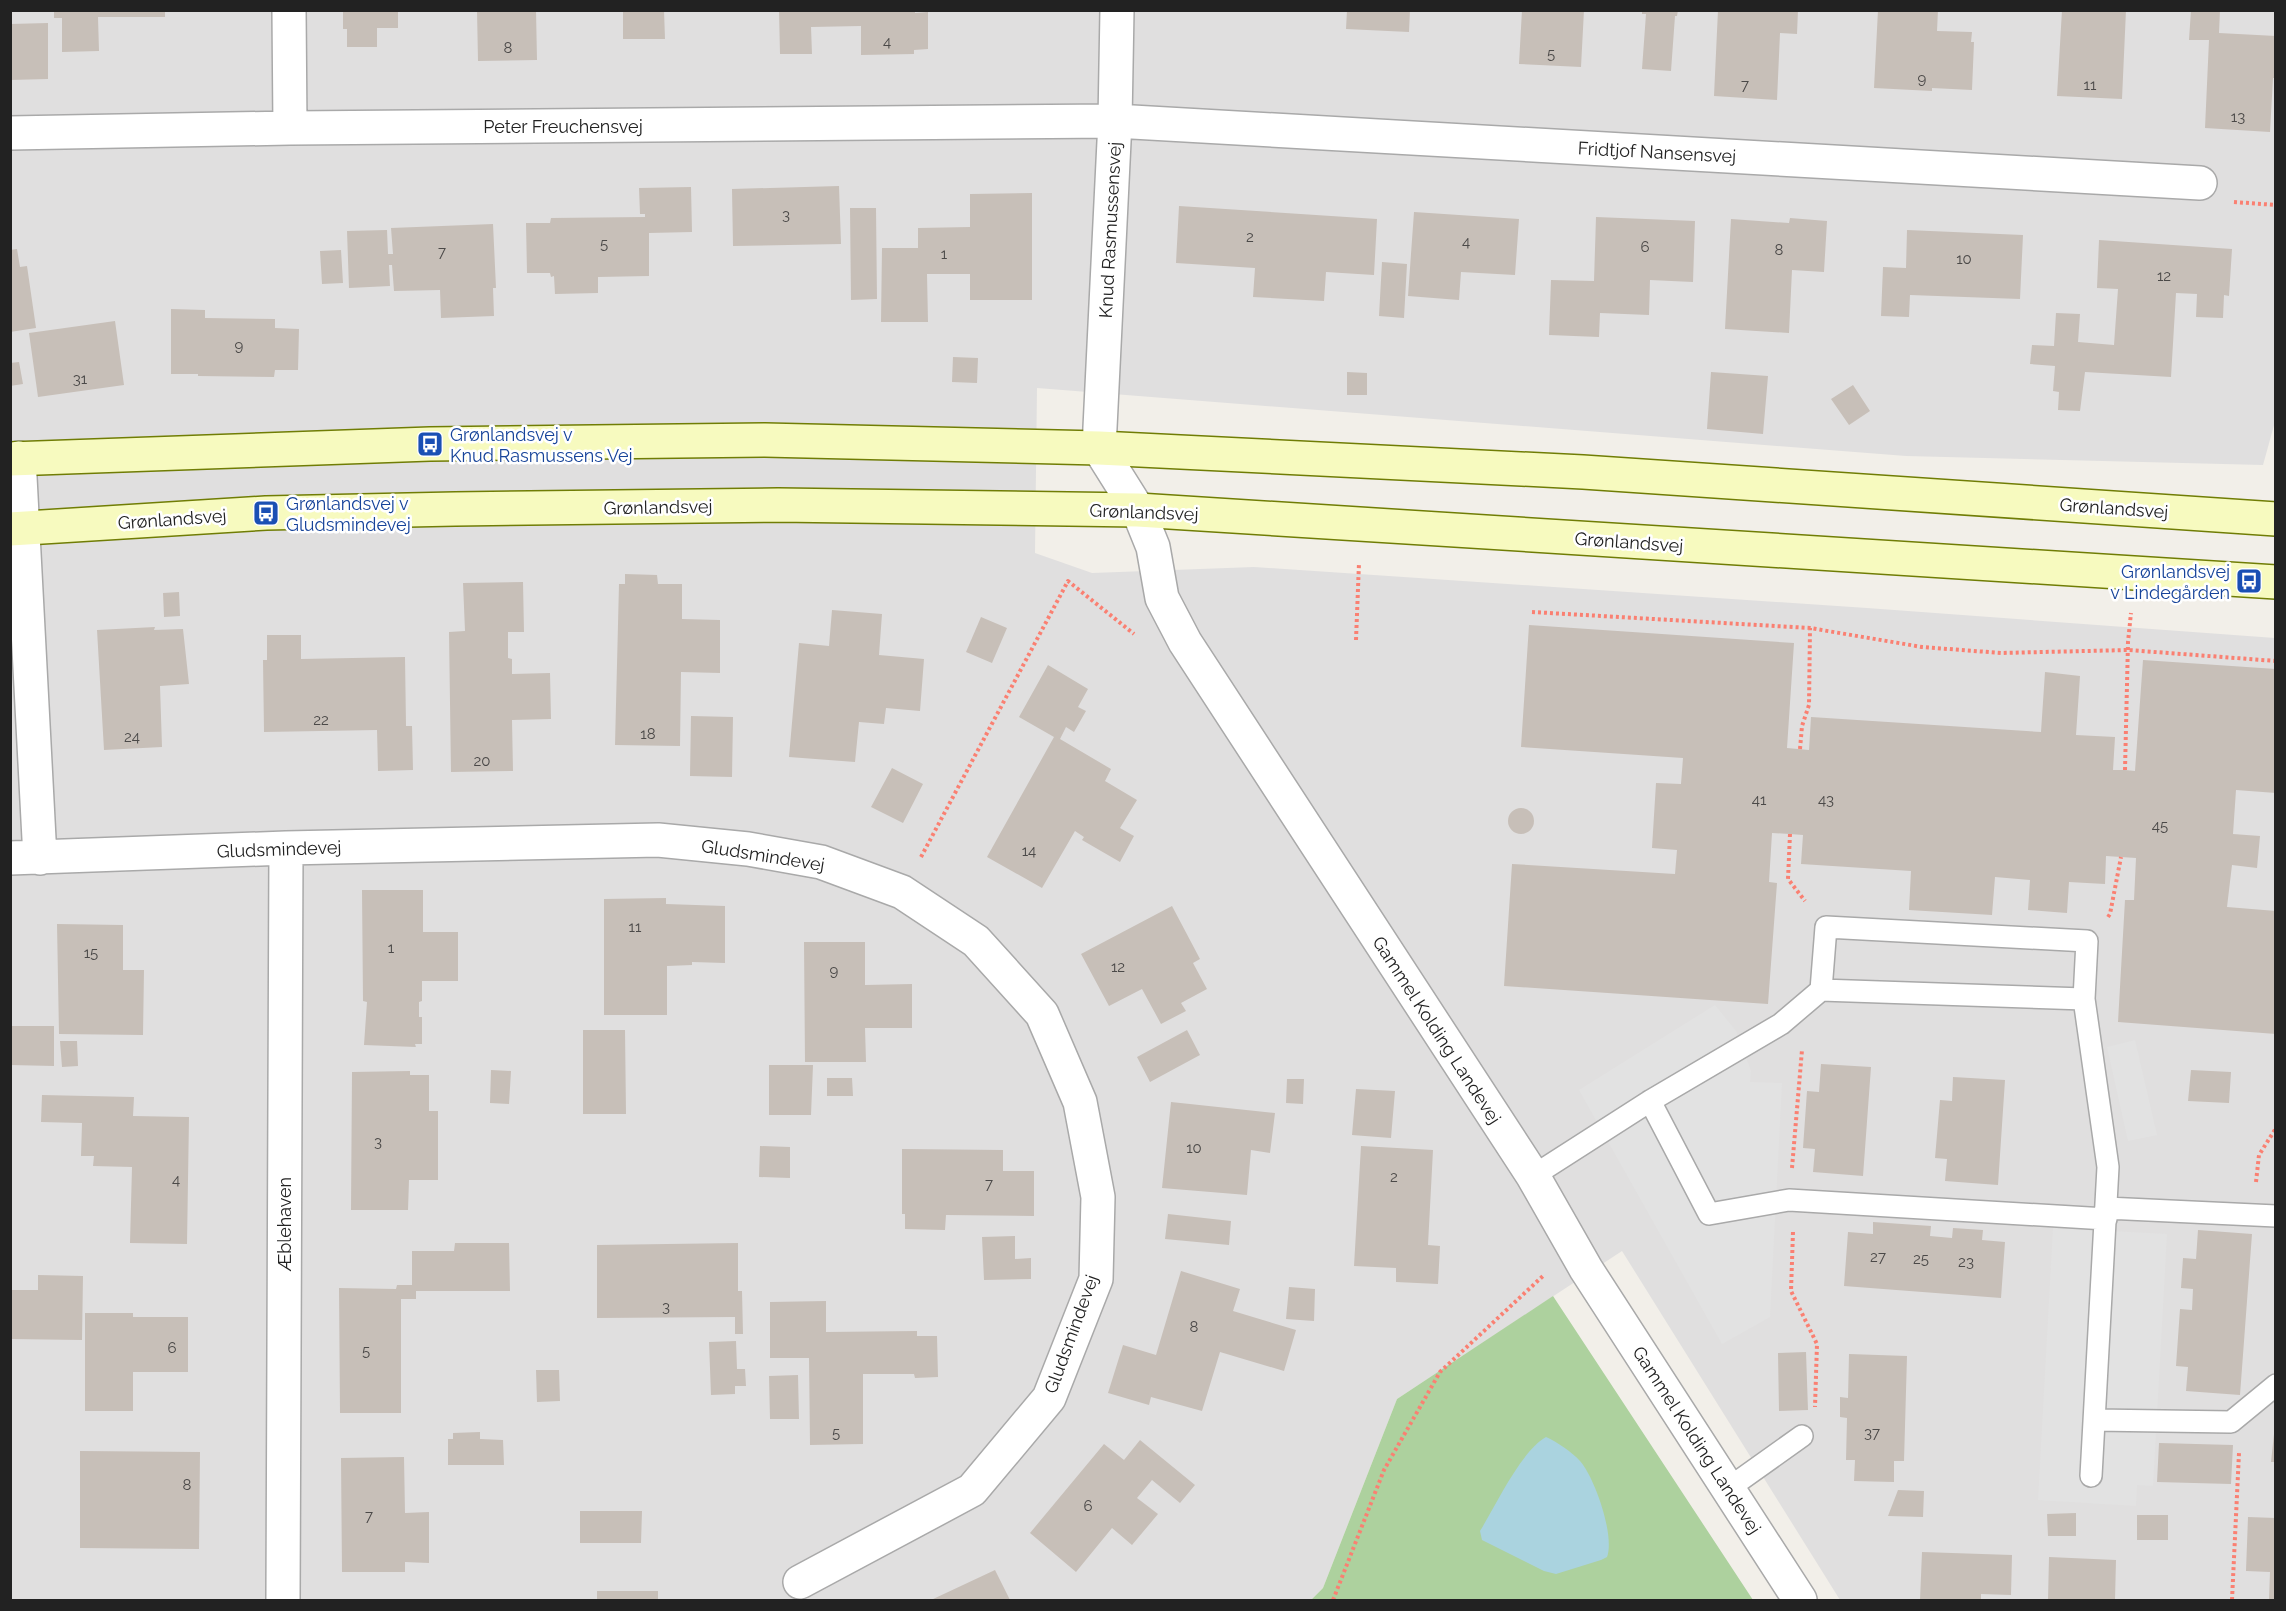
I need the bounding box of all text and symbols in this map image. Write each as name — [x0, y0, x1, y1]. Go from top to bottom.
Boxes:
house number: 4 — [883, 33, 891, 51]
house number: 8 — [504, 39, 513, 57]
house number: 5 — [1547, 45, 1555, 63]
house number: 9 — [1918, 70, 1927, 88]
house number: 7 — [1741, 76, 1749, 94]
house number: 11 — [2084, 76, 2097, 94]
house number: 13 — [2231, 108, 2245, 126]
street label: Peter Freuchensvej — [483, 116, 643, 137]
street label: Fridtjof Nansensvej — [1577, 137, 1737, 167]
street label: Knud Rasmussensvej — [1095, 141, 1125, 319]
house number: 3 — [782, 206, 790, 224]
house number: 2 — [1246, 228, 1254, 246]
house number: 4 — [1462, 233, 1470, 251]
house number: 5 — [600, 235, 608, 253]
house number: 6 — [1640, 238, 1650, 256]
house number: 8 — [1775, 241, 1784, 259]
house number: 7 — [438, 243, 446, 261]
house number: 1 — [941, 245, 948, 263]
house number: 10 — [1956, 250, 1972, 268]
house number: 12 — [2157, 267, 2171, 285]
house number: 9 — [235, 337, 244, 355]
house number: 31 — [73, 370, 88, 388]
place label: Grønlandsvej v Knud Rasmussens Vej — [450, 424, 633, 466]
bus stop icon: Grønlandsvej v Knud Rasmussens Vej — [415, 429, 445, 459]
place label: Grønlandsvej v Gludsmindevej — [286, 493, 411, 535]
street label: Grønlandsvej — [2059, 494, 2169, 522]
street label: Grønlandsvej — [603, 496, 713, 518]
bus stop icon: Grønlandsvej v Gludsmindevej — [251, 498, 281, 528]
street label: Grønlandsvej — [1089, 500, 1199, 524]
street label: Grønlandsvej — [117, 505, 227, 533]
street label: Grønlandsvej — [1574, 528, 1684, 556]
place label: Grønlandsvej v Lindegården — [2110, 561, 2230, 603]
bus stop icon: Grønlandsvej v Lindegården — [2234, 566, 2264, 596]
house number: 22 — [313, 711, 329, 729]
house number: 18 — [640, 725, 656, 743]
house number: 24 — [124, 728, 140, 746]
house number: 20 — [474, 752, 491, 770]
house number: 41 — [1752, 791, 1767, 809]
house number: 43 — [1818, 791, 1834, 809]
house number: 45 — [2152, 817, 2168, 835]
street label: Gludsmindevej — [700, 835, 826, 875]
street label: Gludsmindevej — [216, 836, 342, 862]
house number: 14 — [1022, 842, 1036, 860]
house number: 11 — [629, 918, 642, 936]
street label: Gammel Kolding Landevej — [1368, 932, 1506, 1128]
house number: 1 — [388, 939, 395, 957]
house number: 15 — [84, 944, 98, 962]
house number: 12 — [1111, 958, 1125, 976]
house number: 9 — [830, 962, 839, 980]
house number: 3 — [374, 1133, 382, 1151]
house number: 10 — [1186, 1139, 1202, 1157]
house number: 2 — [1390, 1168, 1398, 1186]
house number: 4 — [172, 1171, 180, 1189]
house number: 7 — [985, 1175, 993, 1193]
street label: Æblehaven — [274, 1177, 295, 1272]
house number: 27 — [1870, 1248, 1886, 1266]
house number: 25 — [1913, 1250, 1929, 1268]
house number: 23 — [1958, 1253, 1974, 1271]
street label: Gludsmindevej — [1040, 1272, 1102, 1396]
house number: 3 — [662, 1298, 670, 1316]
house number: 8 — [1190, 1318, 1199, 1336]
house number: 6 — [167, 1339, 177, 1357]
house number: 5 — [362, 1342, 370, 1360]
street label: Gammel Kolding Landevej — [1628, 1342, 1766, 1538]
house number: 5 — [832, 1424, 840, 1442]
house number: 37 — [1864, 1424, 1880, 1442]
house number: 8 — [183, 1476, 192, 1494]
house number: 6 — [1083, 1497, 1093, 1515]
house number: 7 — [365, 1507, 373, 1525]

